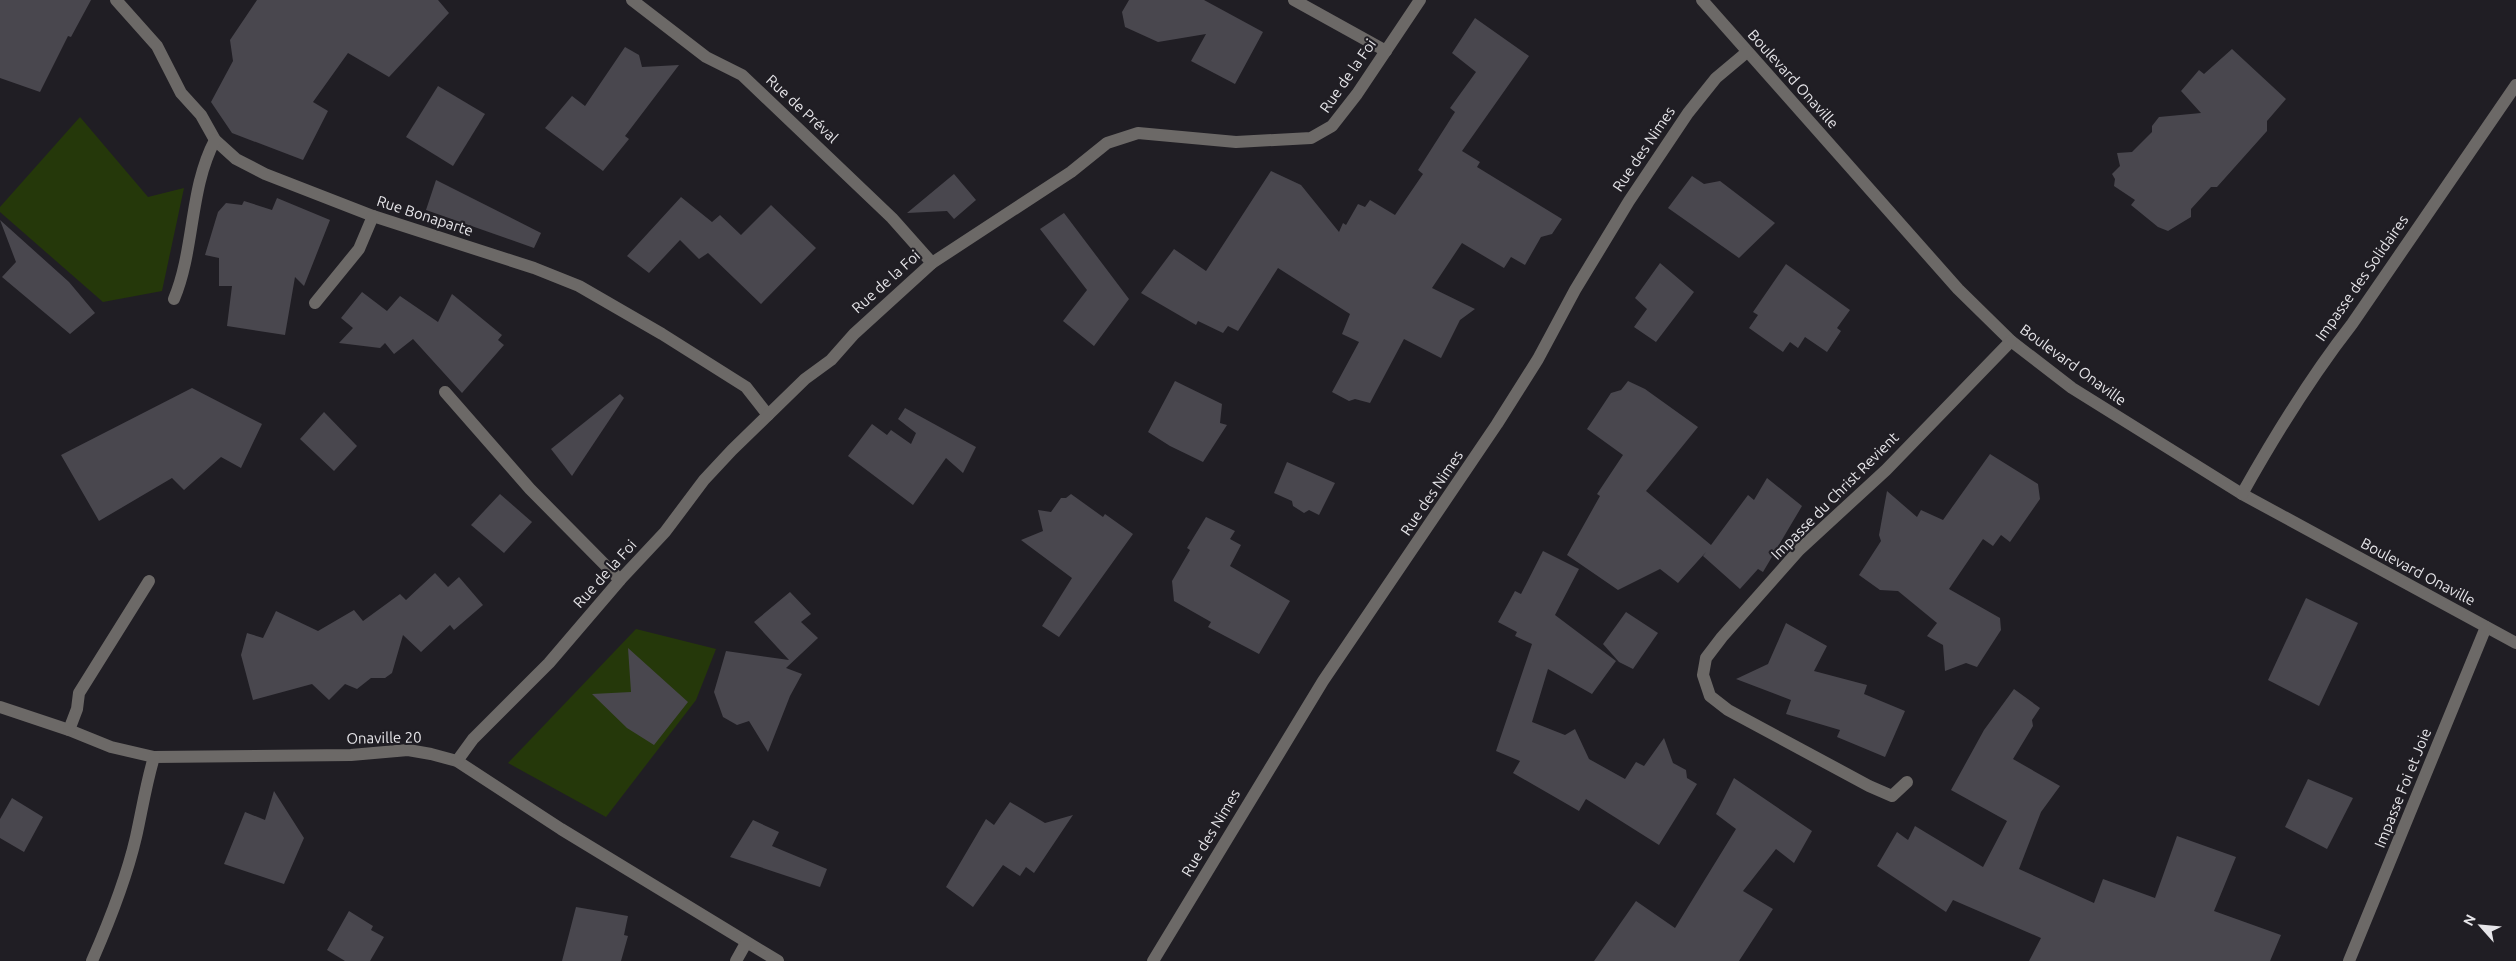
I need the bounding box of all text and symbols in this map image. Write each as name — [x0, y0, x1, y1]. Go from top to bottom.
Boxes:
street label: Boulevard Onaville — [1745, 26, 1842, 132]
street label: Rue de la Foi — [1316, 36, 1379, 116]
street label: Rue de Préval — [763, 71, 842, 146]
street label: Rue des Nimes — [1609, 103, 1678, 194]
street label: Rue Bonaparte — [375, 192, 476, 239]
street label: Impasse des Solidaires — [2312, 211, 2412, 344]
street label: Rue de la Foi — [848, 247, 923, 317]
street label: Boulevard Onaville — [2017, 320, 2130, 409]
street label: Impasse du Christ Revient — [1767, 428, 1902, 563]
street label: Rue des Nimes — [1397, 447, 1466, 538]
street label: Boulevard Onaville — [2358, 534, 2478, 609]
street label: Rue de la Foi — [570, 536, 640, 611]
street label: Impasse Foi et Joie — [2371, 726, 2434, 850]
street label: Onaville 20 — [346, 728, 422, 747]
street label: Rue des Nimes — [1178, 786, 1243, 879]
north arrow — [2456, 901, 2506, 951]
text: N — [2460, 912, 2479, 928]

